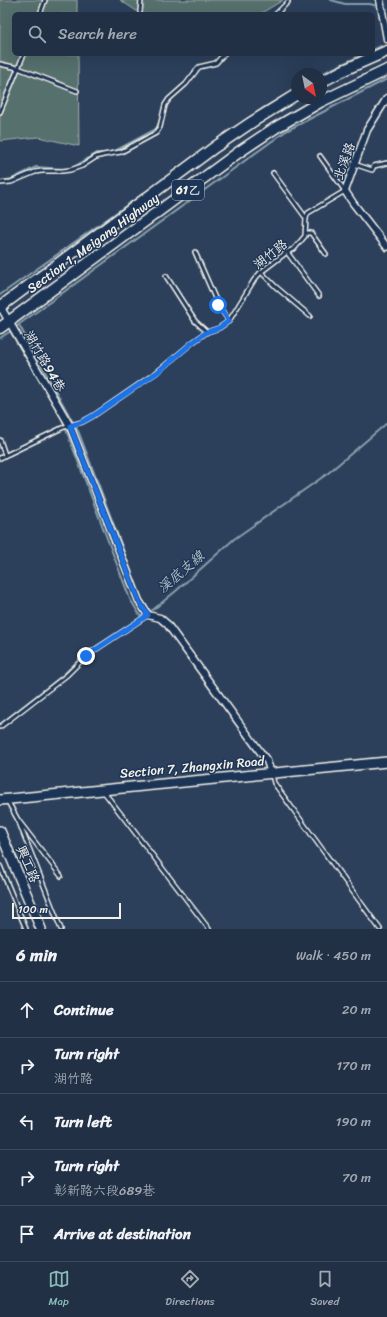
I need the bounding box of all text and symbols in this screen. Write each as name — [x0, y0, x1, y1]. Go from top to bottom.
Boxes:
search box — [12, 12, 375, 56]
text: Search here — [58, 21, 137, 47]
icon: search — [26, 23, 48, 45]
north arrow — [291, 68, 327, 104]
street label: 北溪路 — [327, 139, 361, 183]
road number: 61乙 — [172, 180, 204, 200]
street label: Section 1, Meigang Highway — [22, 187, 164, 299]
street label: 湖竹路 — [248, 233, 292, 275]
route start — [209, 296, 227, 314]
street label: 湖竹路94巷 — [18, 326, 72, 396]
water label: 溪底支線 — [152, 544, 211, 600]
route end — [77, 647, 95, 665]
street label: Section 7, Zhangxin Road — [119, 749, 266, 785]
street label: 興工路 — [10, 842, 46, 886]
text: 100 m — [18, 900, 48, 919]
scale bar — [12, 901, 121, 920]
text: 6 min — [16, 940, 57, 970]
text: Walk · 450 m — [296, 944, 371, 967]
text: Continue — [54, 997, 114, 1023]
text: 20 m — [342, 998, 371, 1021]
icon: ahead — [16, 999, 38, 1021]
text: Turn right — [54, 1041, 119, 1067]
text: 170 m — [336, 1054, 371, 1077]
icon: right — [16, 1055, 38, 1077]
text: 湖竹路 — [54, 1067, 93, 1090]
text: Turn left — [54, 1109, 112, 1135]
text: 190 m — [336, 1110, 371, 1133]
icon: left — [16, 1111, 38, 1133]
text: Turn right — [54, 1153, 119, 1179]
text: 70 m — [342, 1166, 371, 1189]
icon: right — [16, 1167, 38, 1189]
text: 彰新路六段689巷 — [54, 1179, 155, 1202]
text: Arrive at destination — [54, 1221, 191, 1247]
icon: arrive — [16, 1223, 38, 1245]
tab: Map — [48, 1268, 70, 1311]
tab: Directions — [165, 1268, 215, 1311]
tab: Saved — [310, 1268, 339, 1311]

